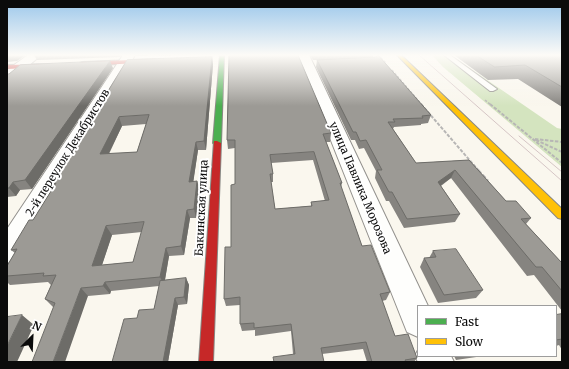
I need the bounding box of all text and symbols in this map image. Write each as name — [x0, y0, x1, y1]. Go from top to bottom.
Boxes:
street label: 2-й переулок Декабристов — [23, 87, 113, 219]
street label: улица Павлика Морозова — [326, 120, 394, 256]
street label: Бакинская улица — [193, 159, 211, 257]
legend — [417, 305, 557, 357]
text: Fast — [455, 314, 479, 329]
north arrow — [12, 317, 52, 357]
text: N — [30, 318, 44, 334]
text: Slow — [455, 334, 483, 349]

